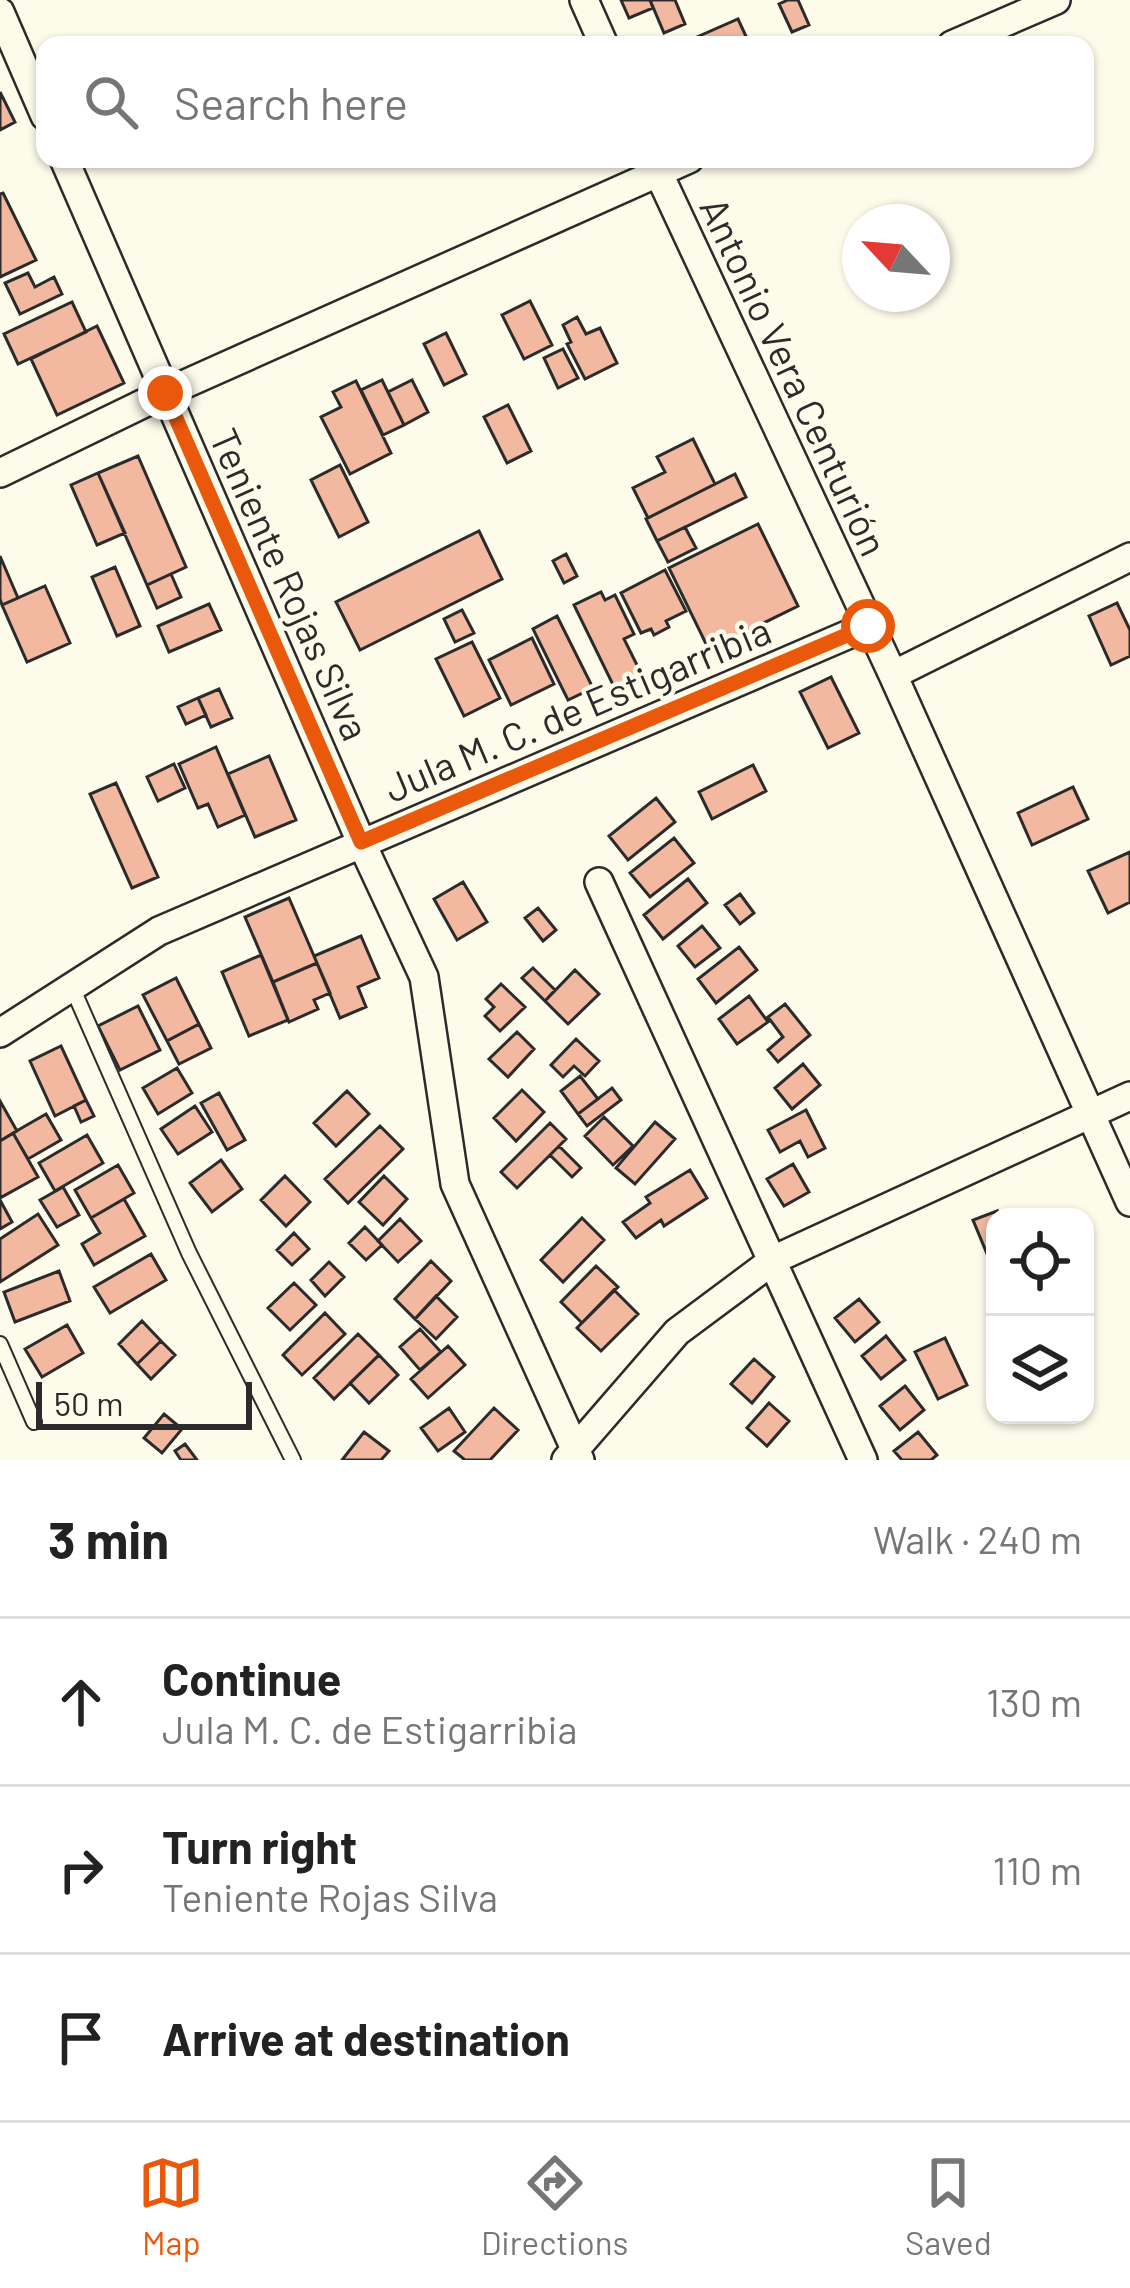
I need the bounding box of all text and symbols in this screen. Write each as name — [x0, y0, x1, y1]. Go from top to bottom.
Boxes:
search box — [36, 36, 1094, 168]
icon: search — [78, 69, 144, 135]
text: Search here — [174, 75, 408, 129]
street label: Antonio Vera Centurión — [691, 189, 899, 563]
north arrow — [842, 204, 950, 312]
route end — [138, 366, 192, 420]
street label: Teniente Rojas Silva — [201, 421, 381, 747]
route start — [841, 599, 895, 653]
street label: Jula M. C. de Estigarribia — [377, 605, 777, 811]
map controls — [986, 1208, 1094, 1424]
button: locate — [986, 1208, 1094, 1316]
button: layers — [986, 1316, 1094, 1424]
scale bar — [36, 1376, 252, 1429]
text: 50 m — [54, 1383, 124, 1423]
text: 3 min — [48, 1508, 169, 1569]
text: Walk · 240 m — [873, 1515, 1082, 1562]
text: Continue — [162, 1651, 341, 1705]
icon: ahead — [48, 1669, 114, 1735]
text: 130 m — [986, 1678, 1082, 1725]
text: Jula M. C. de Estigarribia — [162, 1705, 577, 1752]
text: Turn right — [162, 1819, 357, 1873]
icon: right — [48, 1837, 114, 1903]
text: 110 m — [992, 1846, 1082, 1893]
text: Teniente Rojas Silva — [162, 1873, 498, 1920]
icon: arrive — [48, 2005, 114, 2071]
text: Arrive at destination — [162, 2011, 570, 2065]
tab: Map — [138, 2150, 204, 2262]
tab: Directions — [481, 2150, 628, 2262]
tab: Saved — [905, 2150, 992, 2262]

